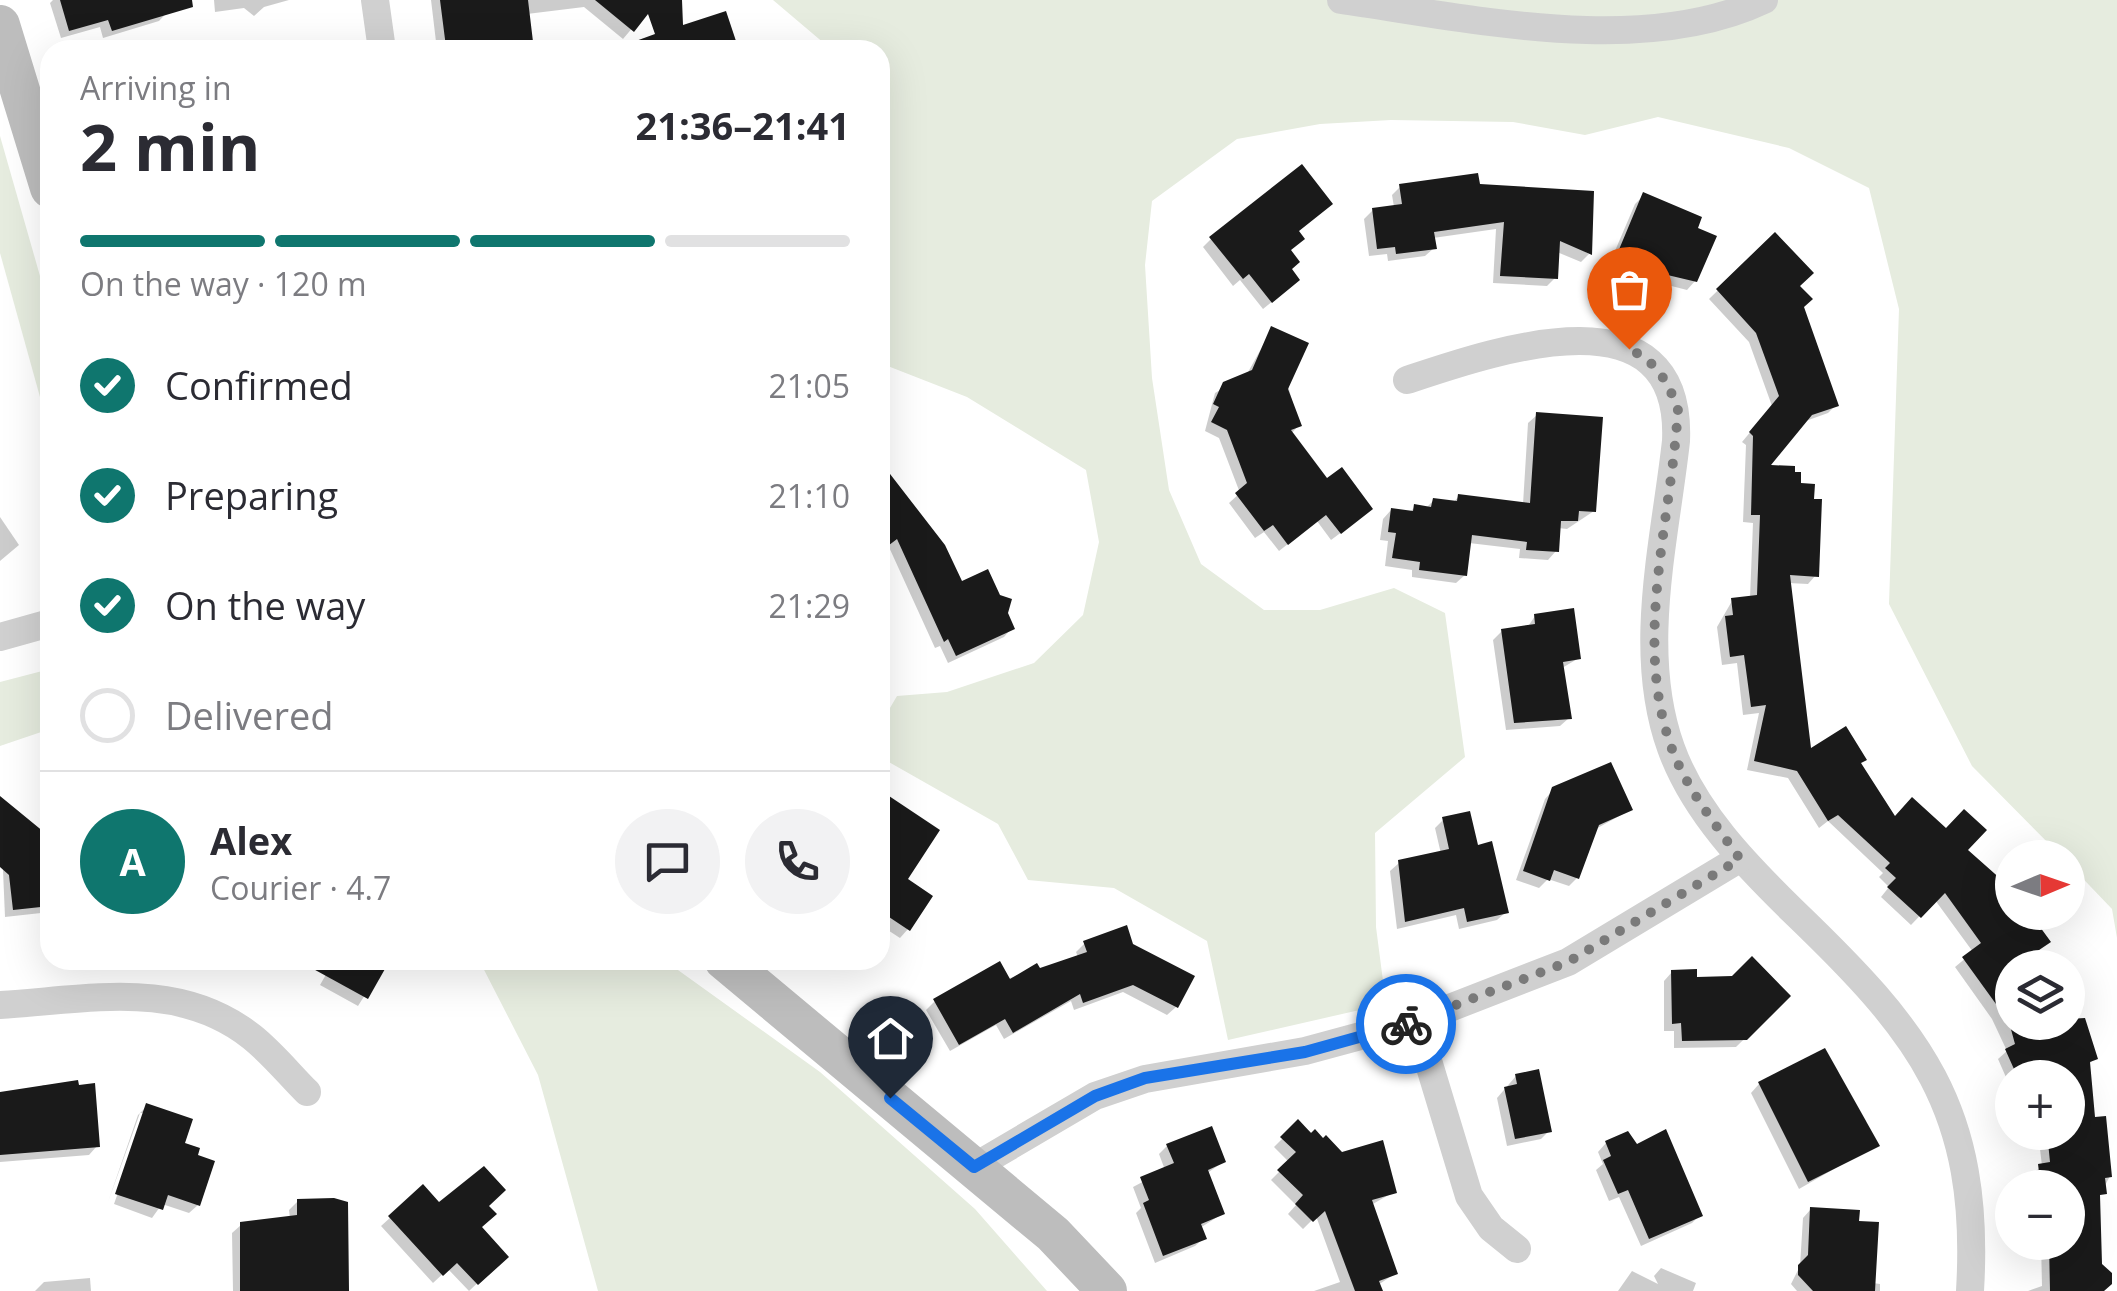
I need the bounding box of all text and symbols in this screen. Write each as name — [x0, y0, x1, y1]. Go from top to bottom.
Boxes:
text: Arriving in — [80, 66, 232, 109]
text: 21:36–21:41 — [636, 99, 850, 151]
text: 2 min — [80, 102, 260, 190]
pin — [1587, 247, 1672, 350]
text: On the way · 120 m — [80, 262, 367, 305]
icon: bag — [1602, 262, 1657, 317]
icon: check — [80, 358, 135, 413]
text: Confirmed — [165, 359, 353, 411]
text: 21:05 — [768, 364, 850, 407]
icon: check — [80, 468, 135, 523]
text: Preparing — [165, 469, 338, 521]
text: 21:10 — [768, 474, 850, 517]
icon: check — [80, 578, 135, 633]
text: On the way — [165, 579, 365, 631]
text: 21:29 — [768, 584, 850, 627]
text: Delivered — [165, 689, 334, 741]
button: chat — [615, 809, 720, 914]
button: phone — [745, 809, 850, 914]
text: Alex — [210, 814, 292, 866]
text: A — [119, 835, 146, 887]
north arrow — [1995, 840, 2085, 930]
map controls — [1995, 840, 2085, 1260]
text: Courier · 4.7 — [210, 866, 391, 909]
button: layers — [1995, 950, 2085, 1040]
courier — [1356, 974, 1456, 1074]
pin — [848, 996, 933, 1099]
icon: bike — [1379, 997, 1434, 1052]
icon: home — [863, 1011, 918, 1066]
button: + — [1995, 1060, 2085, 1150]
button: − — [1995, 1170, 2085, 1260]

